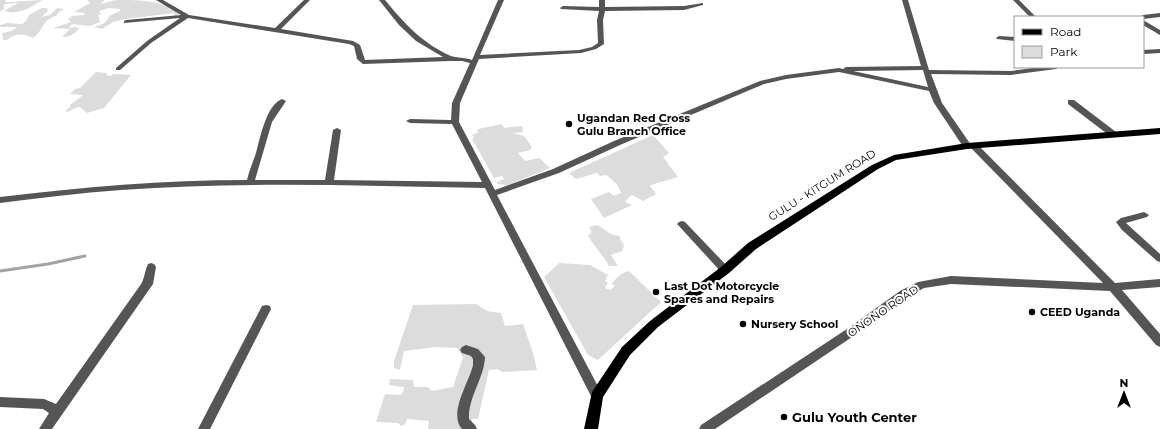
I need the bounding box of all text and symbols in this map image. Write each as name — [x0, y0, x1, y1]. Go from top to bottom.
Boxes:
legend — [1014, 16, 1144, 68]
text: Road — [1050, 24, 1081, 39]
text: Park — [1050, 44, 1078, 59]
place label: Ugandan Red Cross Gulu Branch Office — [577, 111, 690, 138]
marker: Ugandan Red Cross Gulu Branch Office — [564, 119, 574, 129]
street label: GULU - KITGUM ROAD — [766, 146, 878, 224]
place label: Last Dot Motorcycle Spares and Repairs — [664, 279, 779, 306]
street label: ONONO ROAD — [845, 282, 921, 340]
marker: Last Dot Motorcycle Spares and Repairs — [651, 287, 661, 297]
place label: CEED Uganda — [1040, 305, 1120, 319]
marker: CEED Uganda — [1027, 307, 1037, 317]
place label: Nursery School — [751, 317, 838, 331]
marker: Nursery School — [738, 319, 748, 329]
north arrow — [1104, 373, 1144, 413]
text: N — [1120, 376, 1128, 390]
place label: Gulu Youth Center — [792, 409, 917, 425]
marker: Gulu Youth Center — [779, 412, 789, 422]

